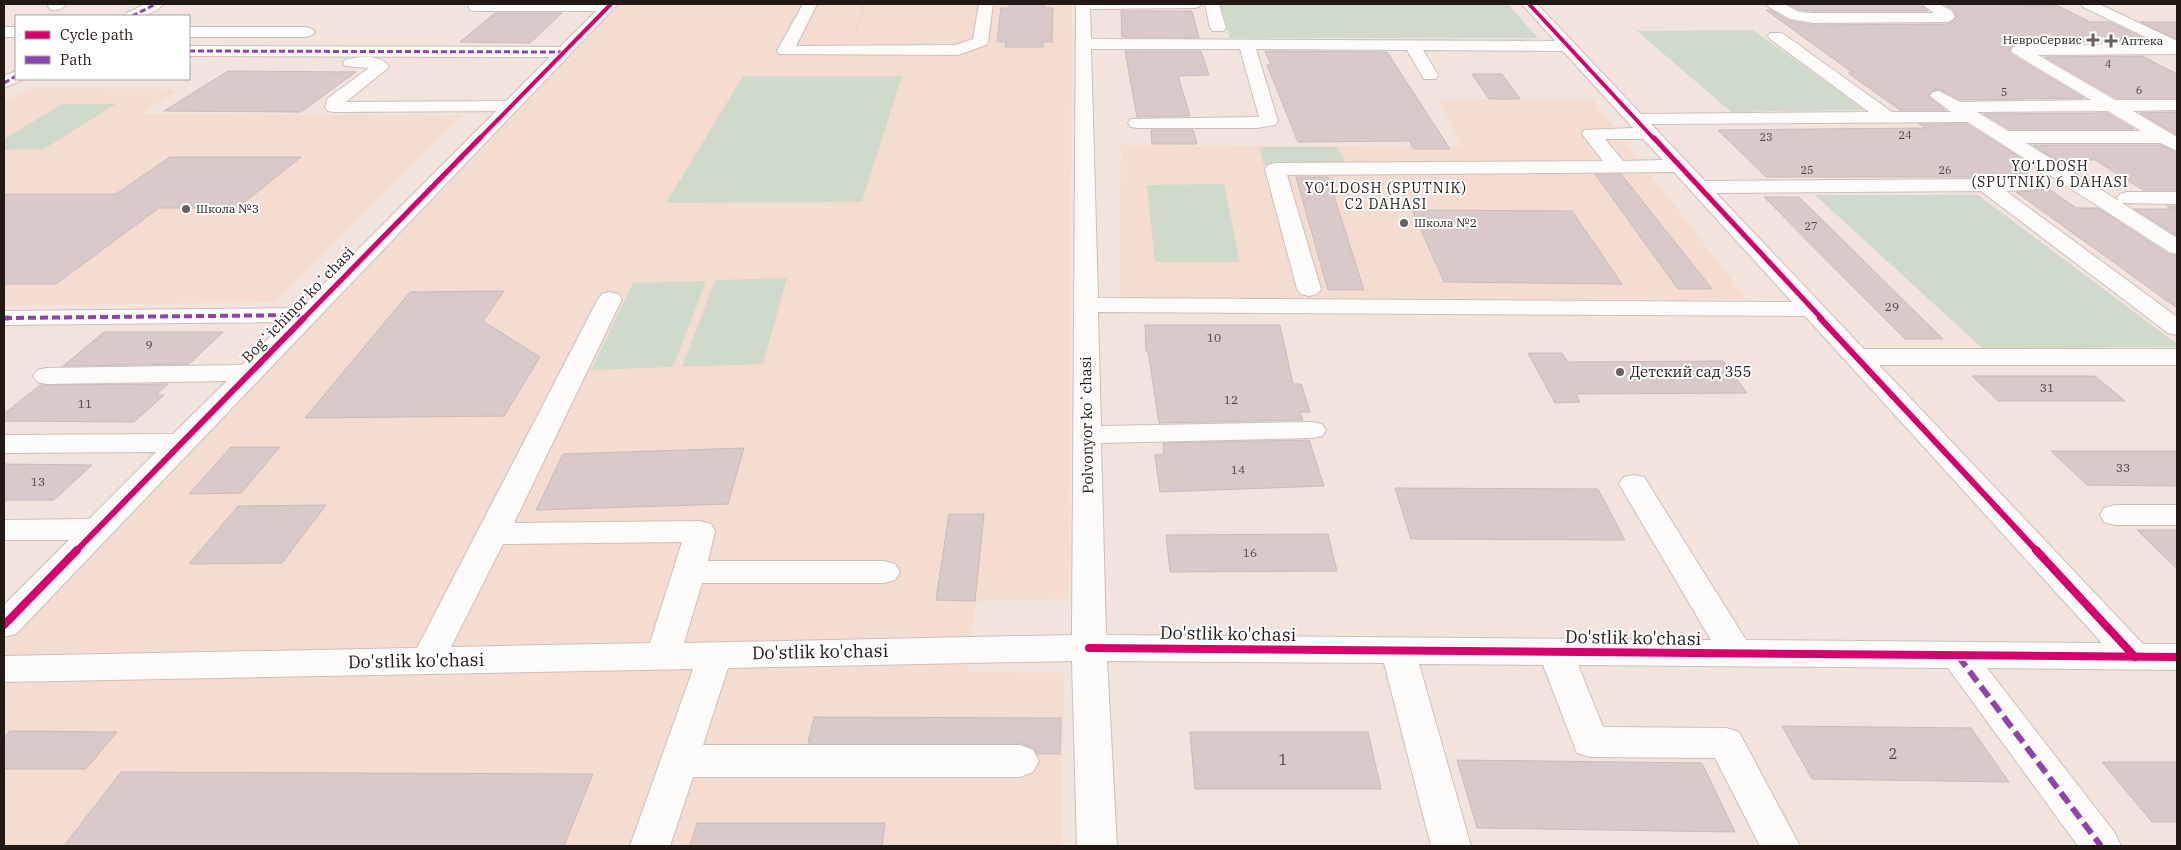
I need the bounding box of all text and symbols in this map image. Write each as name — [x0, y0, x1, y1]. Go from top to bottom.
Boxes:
legend — [15, 15, 190, 80]
text: Cycle path — [60, 25, 133, 44]
place label: НевроСервис — [2003, 32, 2082, 47]
marker: НевроСервис — [2086, 33, 2100, 47]
place label: Аптека — [2121, 33, 2164, 48]
marker: Аптека — [2105, 35, 2117, 47]
text: Path — [60, 50, 92, 69]
house number: 4 — [2105, 57, 2112, 71]
house number: 6 — [2136, 83, 2142, 97]
house number: 5 — [2001, 85, 2007, 99]
house number: 24 — [1898, 128, 1912, 142]
house number: 23 — [1759, 130, 1773, 144]
district label: YO‘LDOSH (SPUTNIK) 6 DAHASI — [1971, 157, 2129, 191]
house number: 25 — [1800, 163, 1814, 177]
house number: 26 — [1938, 163, 1952, 177]
district label: YO‘LDOSH (SPUTNIK) C2 DAHASI — [1305, 179, 1467, 213]
place label: Школа №3 — [196, 201, 259, 216]
marker: Школа №3 — [180, 203, 192, 215]
place label: Школа №2 — [1414, 215, 1477, 230]
marker: Школа №2 — [1398, 217, 1410, 229]
house number: 27 — [1804, 219, 1818, 233]
street label: Bogʻichinor koʻchasi — [237, 243, 358, 367]
house number: 29 — [1885, 299, 1899, 314]
house number: 10 — [1207, 330, 1221, 345]
house number: 9 — [145, 337, 153, 352]
street label: Polvonyor koʻchasi — [1076, 356, 1097, 494]
place label: Детский сад 355 — [1630, 362, 1751, 381]
marker: Детский сад 355 — [1614, 366, 1626, 378]
house number: 31 — [2040, 380, 2054, 395]
house number: 12 — [1224, 392, 1238, 407]
house number: 11 — [78, 396, 92, 411]
house number: 33 — [2116, 460, 2130, 475]
house number: 14 — [1231, 462, 1245, 477]
house number: 13 — [31, 474, 45, 489]
house number: 16 — [1243, 545, 1257, 560]
street label: Do'stlik ko'chasi — [1160, 621, 1297, 646]
street label: Do'stlik ko'chasi — [1565, 625, 1702, 650]
street label: Do'stlik ko'chasi — [752, 639, 889, 664]
street label: Do'stlik ko'chasi — [348, 648, 485, 673]
house number: 2 — [1888, 744, 1898, 763]
house number: 1 — [1278, 750, 1288, 769]

